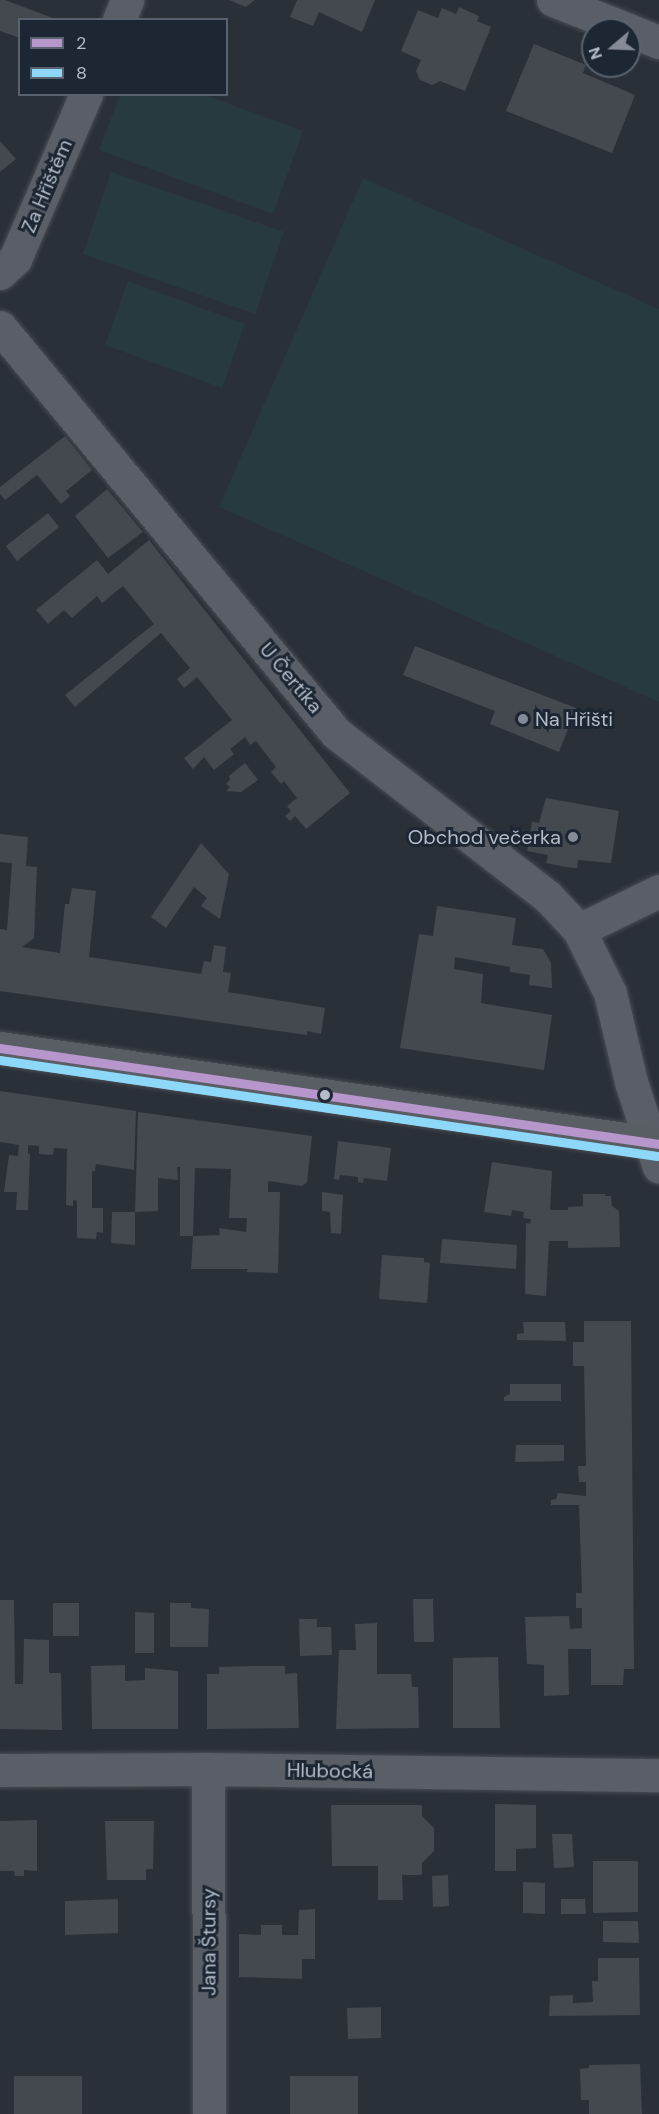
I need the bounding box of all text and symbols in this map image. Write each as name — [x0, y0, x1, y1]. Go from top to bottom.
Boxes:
legend — [18, 18, 228, 96]
north arrow — [581, 18, 641, 78]
text: 2 — [76, 31, 86, 55]
text: N — [584, 44, 607, 62]
text: 8 — [76, 61, 87, 85]
street label: Za Hřištěm — [17, 136, 77, 236]
street label: U Čertíka — [255, 638, 327, 718]
place label: Na Hřišti — [535, 707, 613, 731]
marker: Na Hřišti — [516, 712, 530, 726]
place label: Obchod večerka — [408, 825, 561, 849]
marker: Obchod večerka — [566, 830, 580, 844]
unlabelled marker — [319, 1089, 331, 1101]
street label: Hlubocká — [287, 1758, 373, 1784]
street label: Jana Štursy — [197, 1888, 221, 1996]

